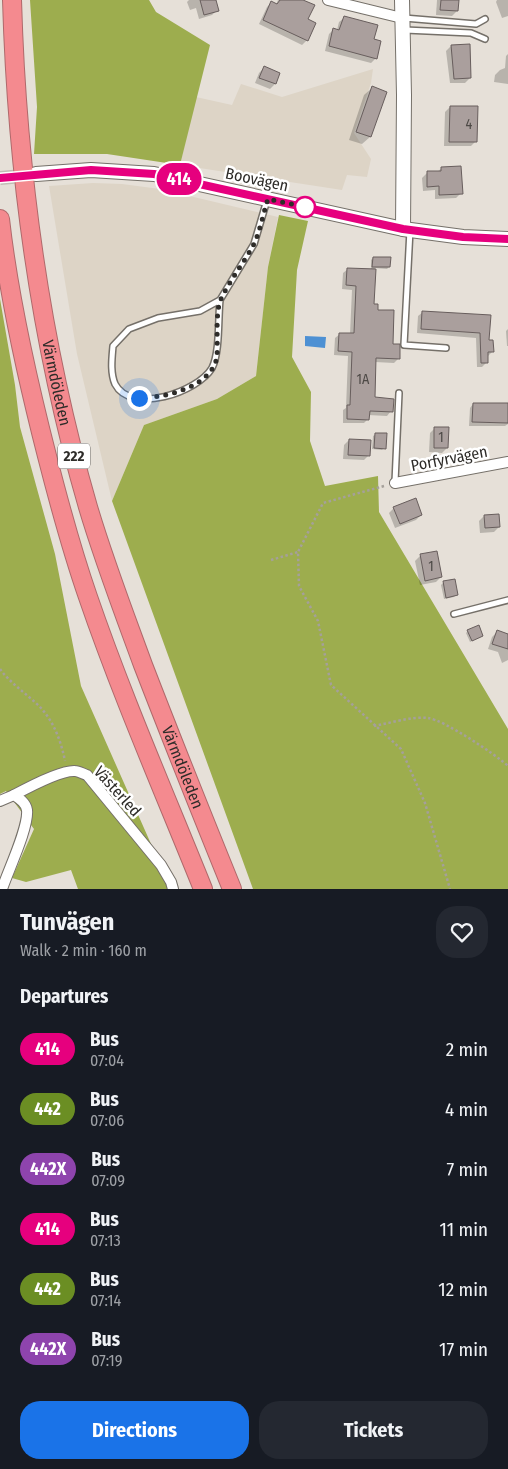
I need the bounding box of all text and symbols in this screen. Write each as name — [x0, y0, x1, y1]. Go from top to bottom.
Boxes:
house number: 4 — [466, 116, 473, 133]
line badge: 414 — [150, 163, 208, 195]
street label: Boovägen — [224, 164, 290, 195]
text: 414 — [167, 168, 191, 190]
unlabelled marker — [294, 196, 316, 218]
street label: Värmdöleden — [38, 338, 75, 428]
house number: 1A — [357, 371, 370, 388]
your location — [127, 386, 152, 411]
house number: 1 — [438, 429, 444, 446]
street label: Porfyrvägen — [409, 442, 489, 475]
road number: 222 — [58, 444, 90, 468]
house number: 1 — [428, 558, 434, 575]
street label: Värmdöleden — [158, 723, 208, 811]
street label: Västerled — [90, 762, 145, 820]
button: heart — [436, 906, 488, 958]
text: Tunvägen — [20, 908, 114, 936]
text: Walk · 2 min · 160 m — [20, 941, 147, 960]
text: Departures — [20, 985, 108, 1008]
text: Bus — [90, 1028, 119, 1051]
text: 414 — [35, 1038, 60, 1060]
text: 2 min — [446, 1038, 488, 1061]
text: 07:04 — [90, 1051, 124, 1070]
text: Bus — [90, 1088, 119, 1111]
text: 442 — [34, 1098, 61, 1120]
text: 4 min — [445, 1098, 488, 1121]
text: 07:06 — [90, 1111, 124, 1130]
text: Bus — [91, 1148, 120, 1171]
text: 442X — [30, 1158, 66, 1180]
text: 7 min — [446, 1158, 488, 1181]
text: 07:09 — [91, 1171, 125, 1190]
text: Bus — [90, 1208, 119, 1231]
text: 414 — [35, 1218, 60, 1240]
text: 11 min — [440, 1218, 488, 1241]
text: 07:13 — [90, 1231, 121, 1250]
text: Bus — [90, 1268, 119, 1291]
text: 442 — [34, 1278, 61, 1300]
text: 12 min — [438, 1278, 488, 1301]
text: 07:14 — [90, 1291, 121, 1310]
text: Bus — [91, 1328, 120, 1351]
text: 442X — [30, 1338, 66, 1360]
text: 17 min — [439, 1338, 488, 1361]
text: 07:19 — [91, 1351, 122, 1370]
button: Directions — [20, 1401, 249, 1459]
button: Tickets — [259, 1401, 488, 1459]

